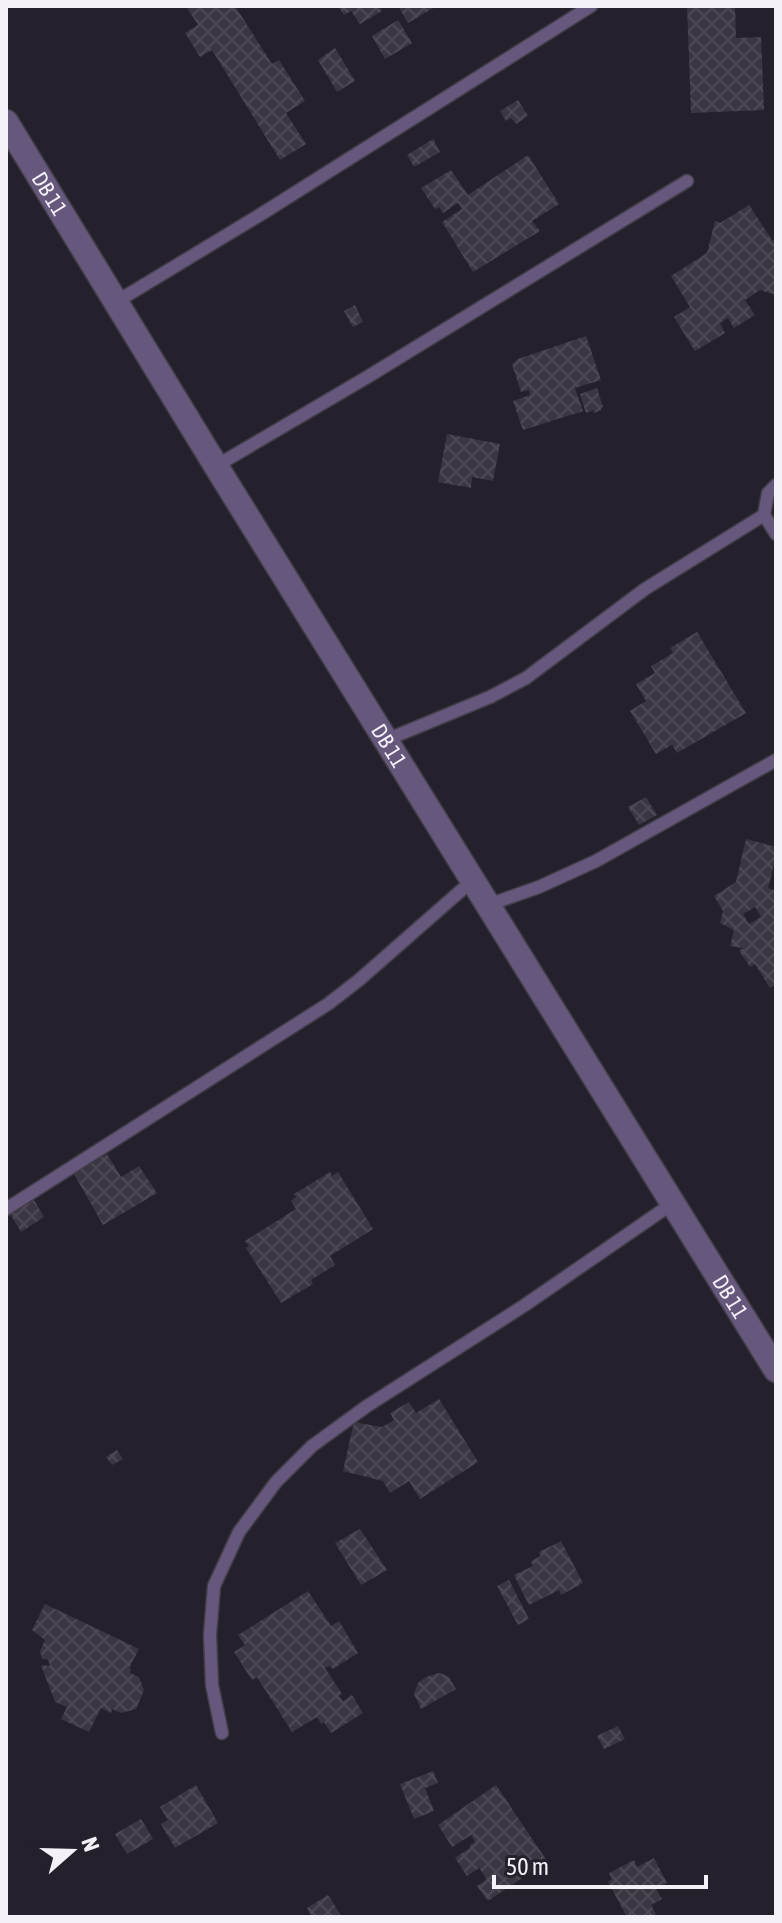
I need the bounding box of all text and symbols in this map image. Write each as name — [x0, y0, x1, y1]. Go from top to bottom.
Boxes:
street label: DB 11 — [27, 167, 73, 220]
street label: DB 11 — [366, 719, 413, 772]
street label: DB 11 — [707, 1270, 754, 1323]
north arrow — [32, 1811, 112, 1891]
text: N — [76, 1834, 105, 1855]
scale bar — [494, 1839, 706, 1889]
text: 50 m — [506, 1853, 549, 1880]

